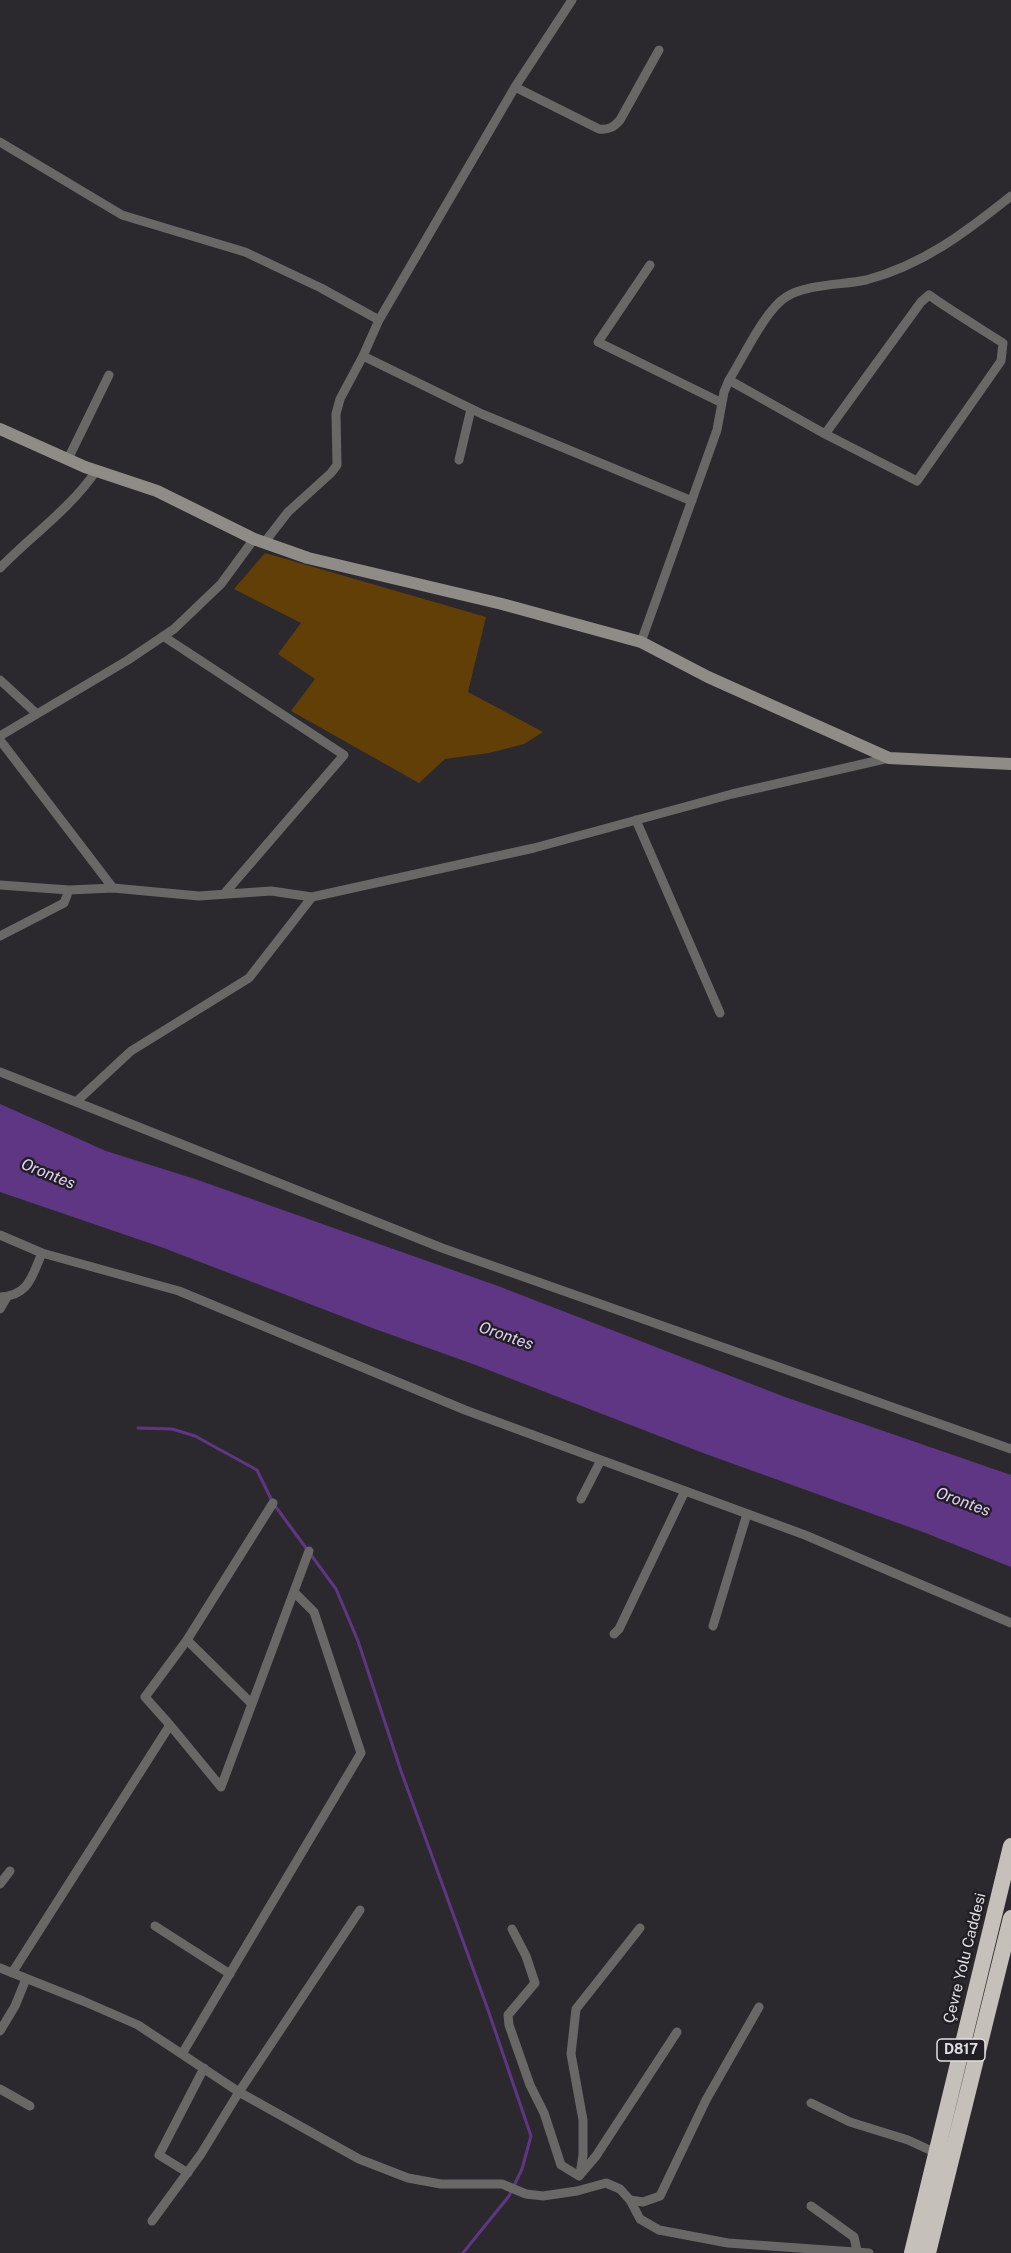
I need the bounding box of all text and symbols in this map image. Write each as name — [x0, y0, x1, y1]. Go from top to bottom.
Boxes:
water label: Orontes — [18, 1154, 78, 1194]
water label: Orontes — [476, 1318, 536, 1354]
water label: Orontes — [933, 1483, 993, 1521]
street label: Çevre Yolu Caddesi — [940, 1891, 990, 2025]
road number: D817 — [937, 2039, 985, 2061]

